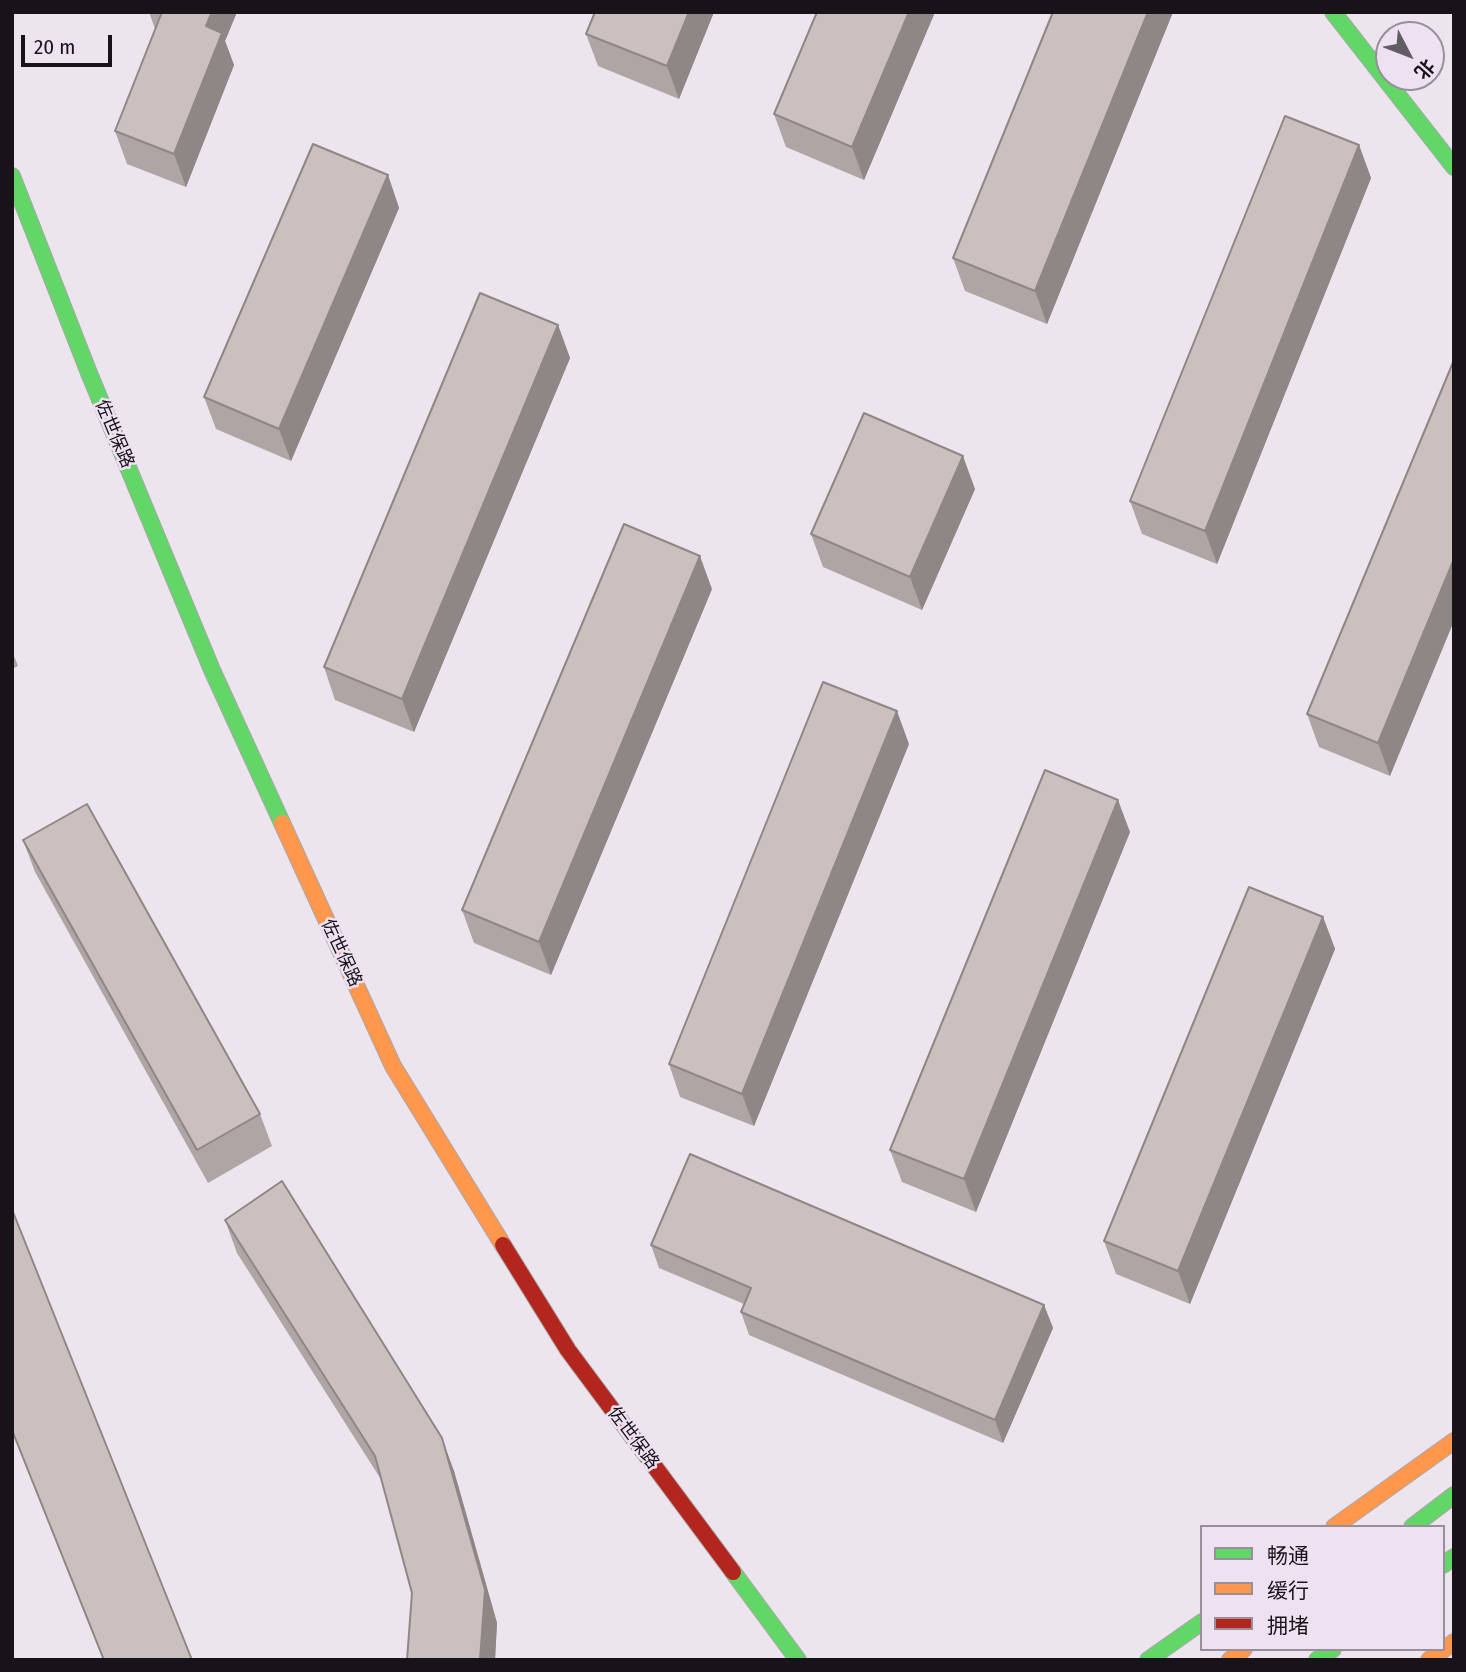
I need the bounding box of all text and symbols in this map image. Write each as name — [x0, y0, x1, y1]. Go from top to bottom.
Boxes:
scale bar — [24, 21, 116, 65]
north arrow — [1375, 21, 1445, 91]
text: 20 m — [34, 34, 75, 60]
text: 北 — [1410, 54, 1439, 84]
street label: 佐世保路 — [90, 397, 138, 471]
street label: 佐世保路 — [316, 916, 366, 990]
street label: 佐世保路 — [603, 1403, 663, 1473]
legend — [1200, 1525, 1445, 1651]
text: 畅通 — [1267, 1543, 1309, 1569]
text: 缓行 — [1267, 1578, 1309, 1604]
text: 拥堵 — [1267, 1613, 1309, 1639]

